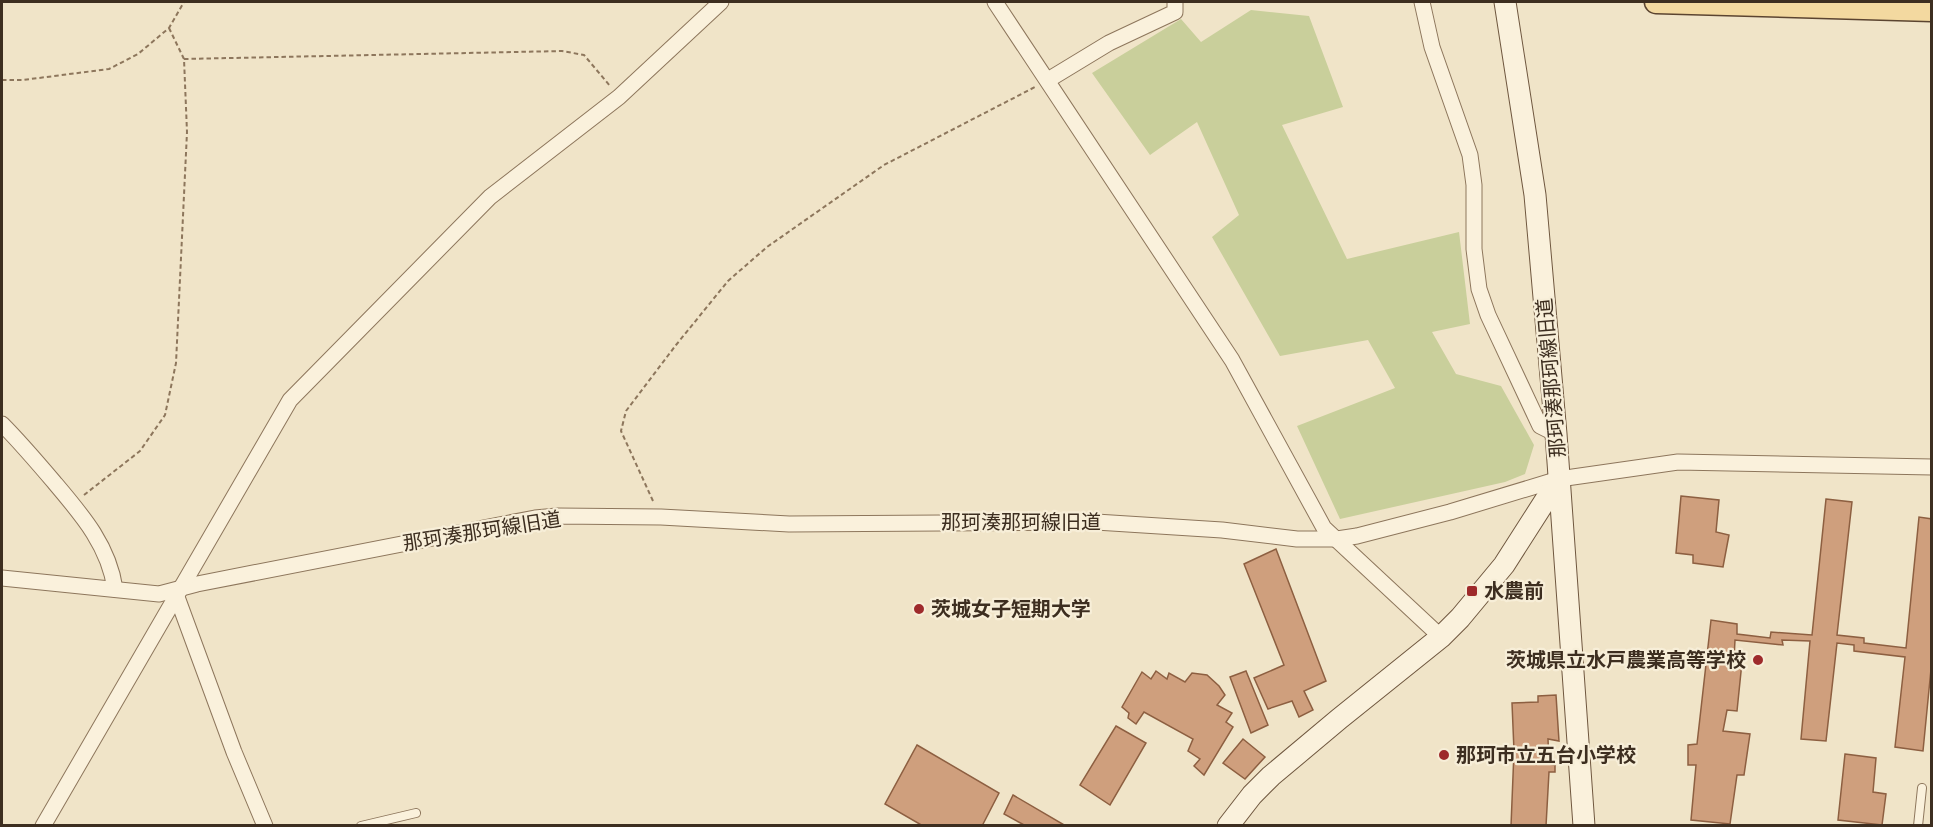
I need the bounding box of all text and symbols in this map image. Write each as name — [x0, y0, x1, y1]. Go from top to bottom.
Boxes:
street label: 那珂湊那珂線旧道 — [1533, 297, 1569, 459]
street label: 那珂湊那珂線旧道 — [401, 508, 563, 554]
street label: 那珂湊那珂線旧道 — [941, 511, 1101, 533]
place label: 水農前 — [1484, 580, 1544, 602]
marker: 水農前 — [1465, 584, 1479, 598]
place label: 茨城女子短期大学 — [931, 598, 1091, 620]
marker: 茨城女子短期大学 — [912, 602, 926, 616]
place label: 茨城県立水戸農業高等学校 — [1506, 649, 1746, 671]
marker: 茨城県立水戸農業高等学校 — [1751, 653, 1765, 667]
place label: 那珂市立五台小学校 — [1456, 744, 1636, 766]
marker: 那珂市立五台小学校 — [1437, 748, 1451, 762]

